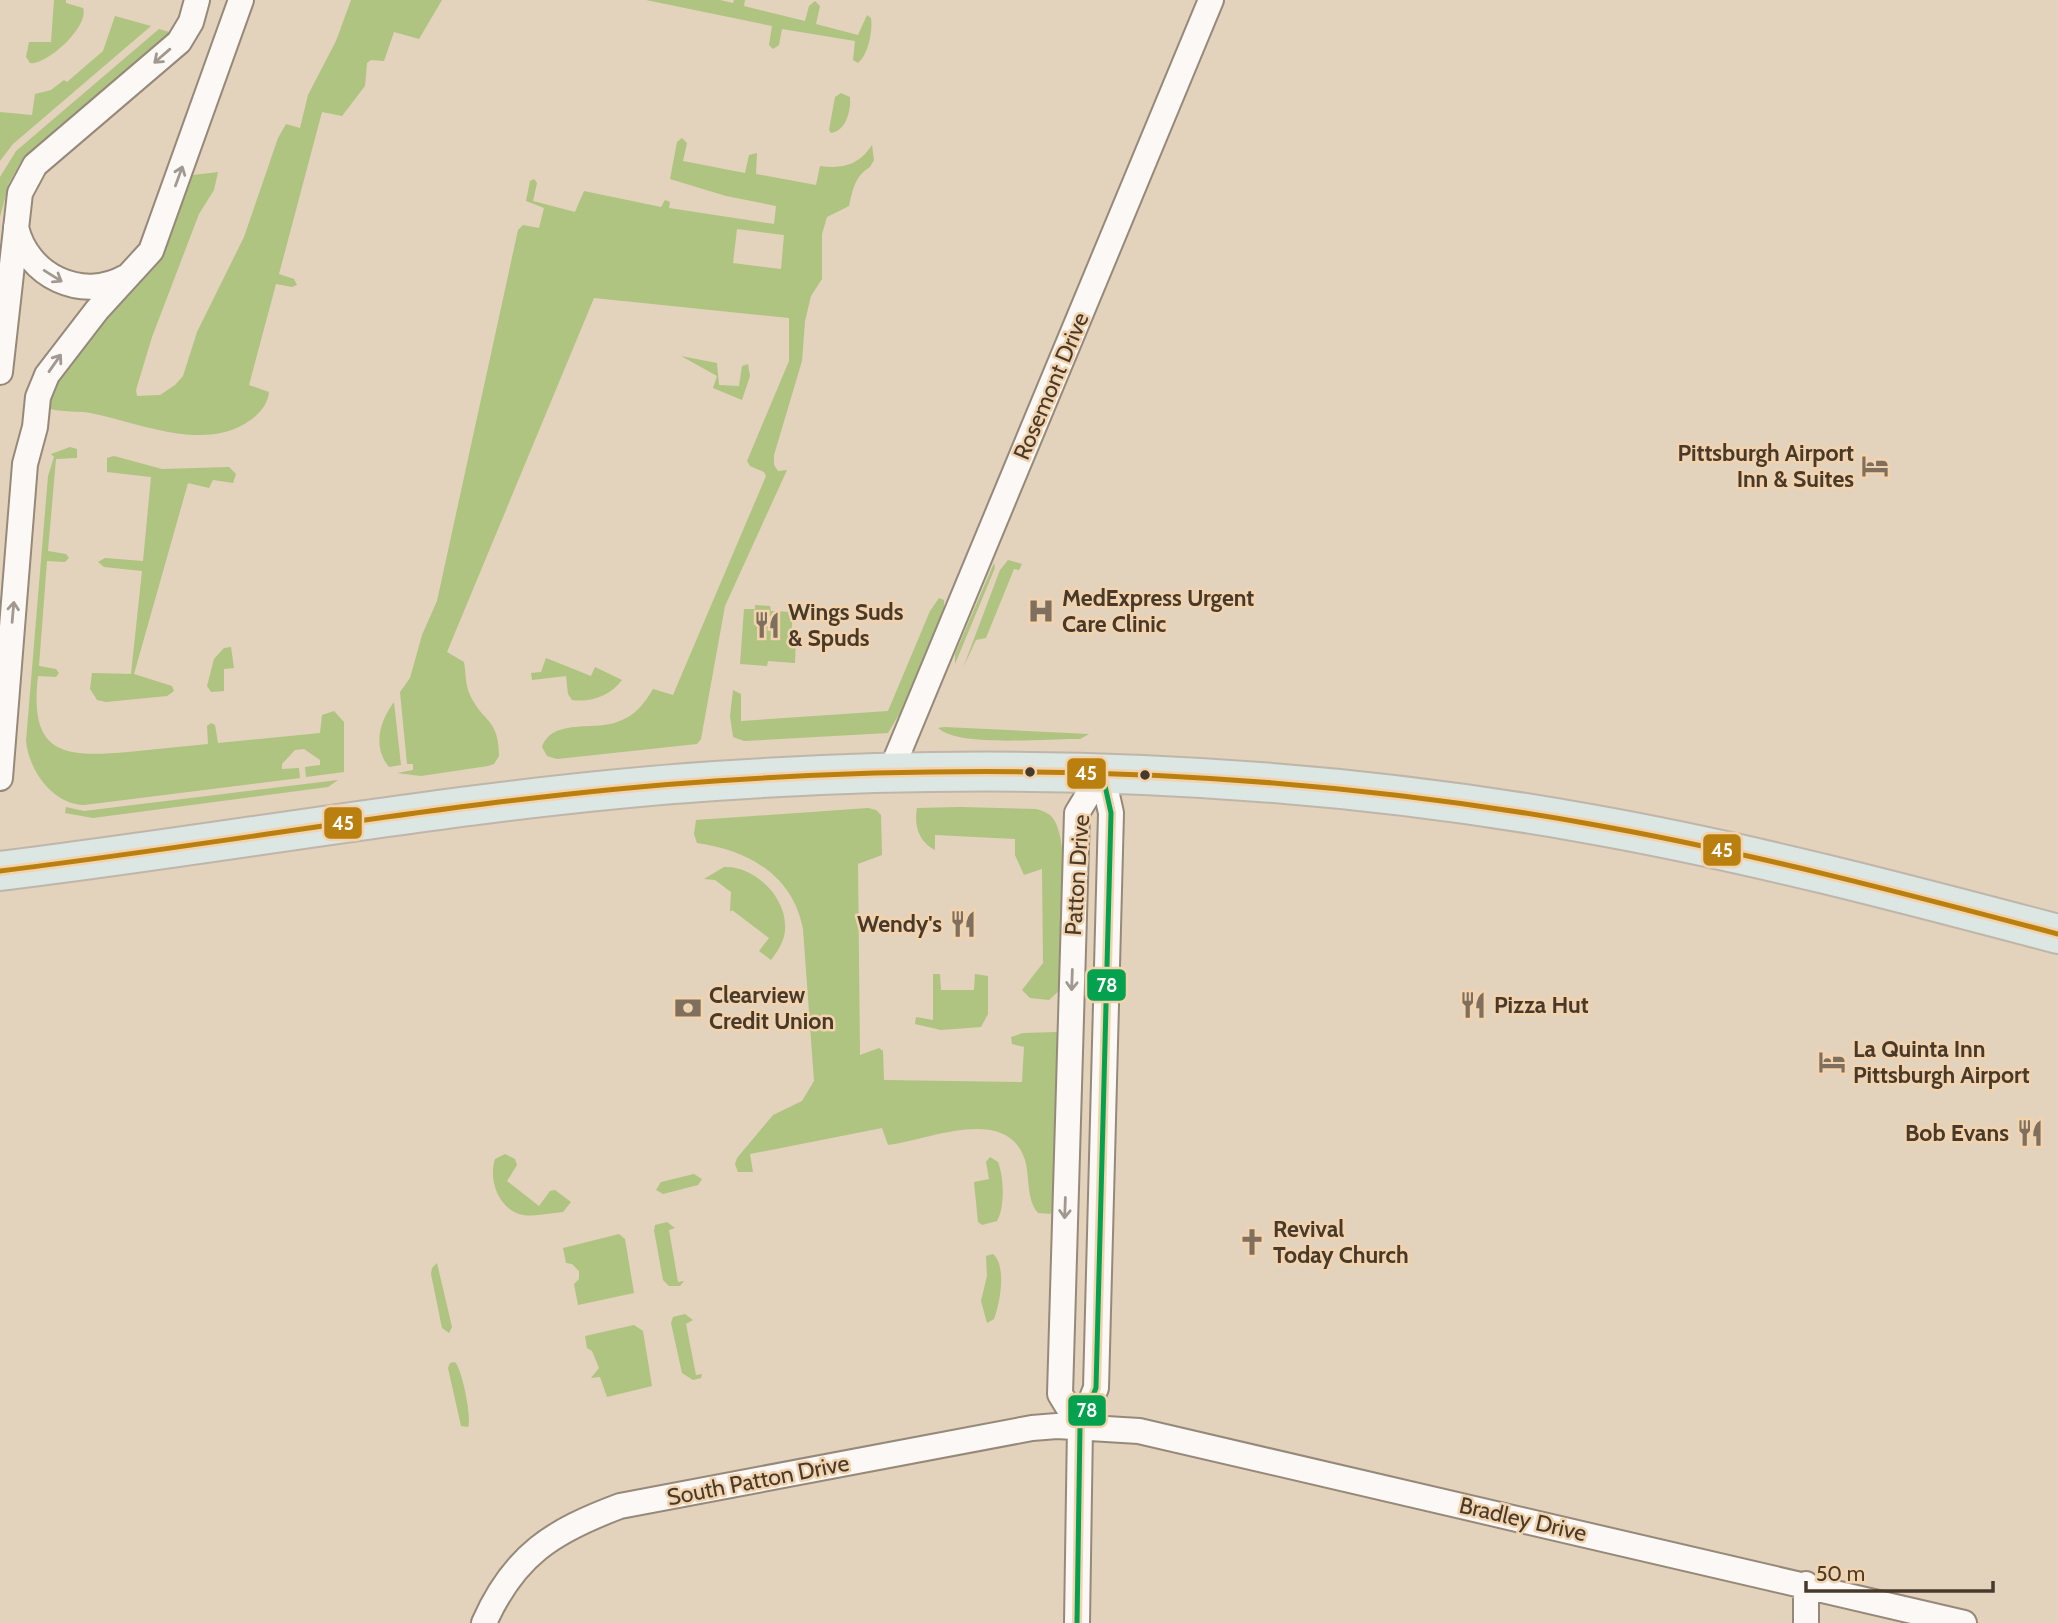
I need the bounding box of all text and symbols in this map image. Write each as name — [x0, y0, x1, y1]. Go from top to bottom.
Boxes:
one-way arrow — [153, 48, 171, 64]
one-way arrow — [174, 166, 187, 188]
one-way arrow — [42, 269, 62, 283]
street label: Rosemont Drive — [1007, 308, 1095, 464]
one-way arrow — [48, 354, 62, 373]
place label: Pittsburgh Airport Inn & Suites — [1677, 439, 1854, 493]
hotel icon: Pittsburgh Airport Inn & Suites — [1860, 451, 1890, 481]
place label: MedExpress Urgent Care Clinic — [1062, 584, 1254, 638]
hospital icon: MedExpress Urgent Care Clinic — [1026, 596, 1056, 626]
place label: Wings Suds & Spuds — [788, 598, 904, 652]
one-way arrow — [7, 601, 20, 624]
restaurant icon: Wings Suds & Spuds — [752, 610, 782, 640]
line badge: 45 — [1066, 757, 1107, 790]
text: 45 — [1075, 762, 1097, 785]
unlabelled marker — [1023, 765, 1037, 779]
unlabelled marker — [1138, 768, 1152, 782]
line badge: 45 — [323, 806, 363, 840]
text: 45 — [332, 812, 354, 835]
street label: Patton Drive — [1059, 813, 1095, 936]
line badge: 45 — [1702, 833, 1742, 867]
text: 45 — [1711, 839, 1733, 862]
restaurant icon: Wendy's — [948, 909, 978, 939]
place label: Wendy's — [857, 910, 942, 938]
one-way arrow — [1065, 968, 1078, 991]
line badge: 78 — [1086, 968, 1127, 1002]
text: 78 — [1096, 974, 1118, 997]
place label: Clearview Credit Union — [709, 981, 834, 1035]
restaurant icon: Pizza Hut — [1458, 990, 1488, 1020]
place label: Pizza Hut — [1494, 991, 1589, 1019]
bank icon: Clearview Credit Union — [673, 993, 703, 1023]
place label: La Quinta Inn Pittsburgh Airport — [1853, 1035, 2030, 1089]
hotel icon: La Quinta Inn Pittsburgh Airport — [1817, 1047, 1847, 1077]
restaurant icon: Bob Evans — [2015, 1118, 2045, 1148]
place label: Bob Evans — [1905, 1119, 2009, 1147]
one-way arrow — [1059, 1196, 1072, 1219]
place label: Revival Today Church — [1273, 1215, 1409, 1269]
church icon: Revival Today Church — [1237, 1227, 1267, 1257]
line badge: 78 — [1067, 1394, 1107, 1427]
text: 78 — [1076, 1399, 1098, 1422]
street label: South Patton Drive — [665, 1449, 852, 1511]
street label: Bradley Drive — [1457, 1491, 1590, 1547]
scale bar — [1806, 1550, 1993, 1594]
text: 50 m — [1816, 1561, 1865, 1586]

